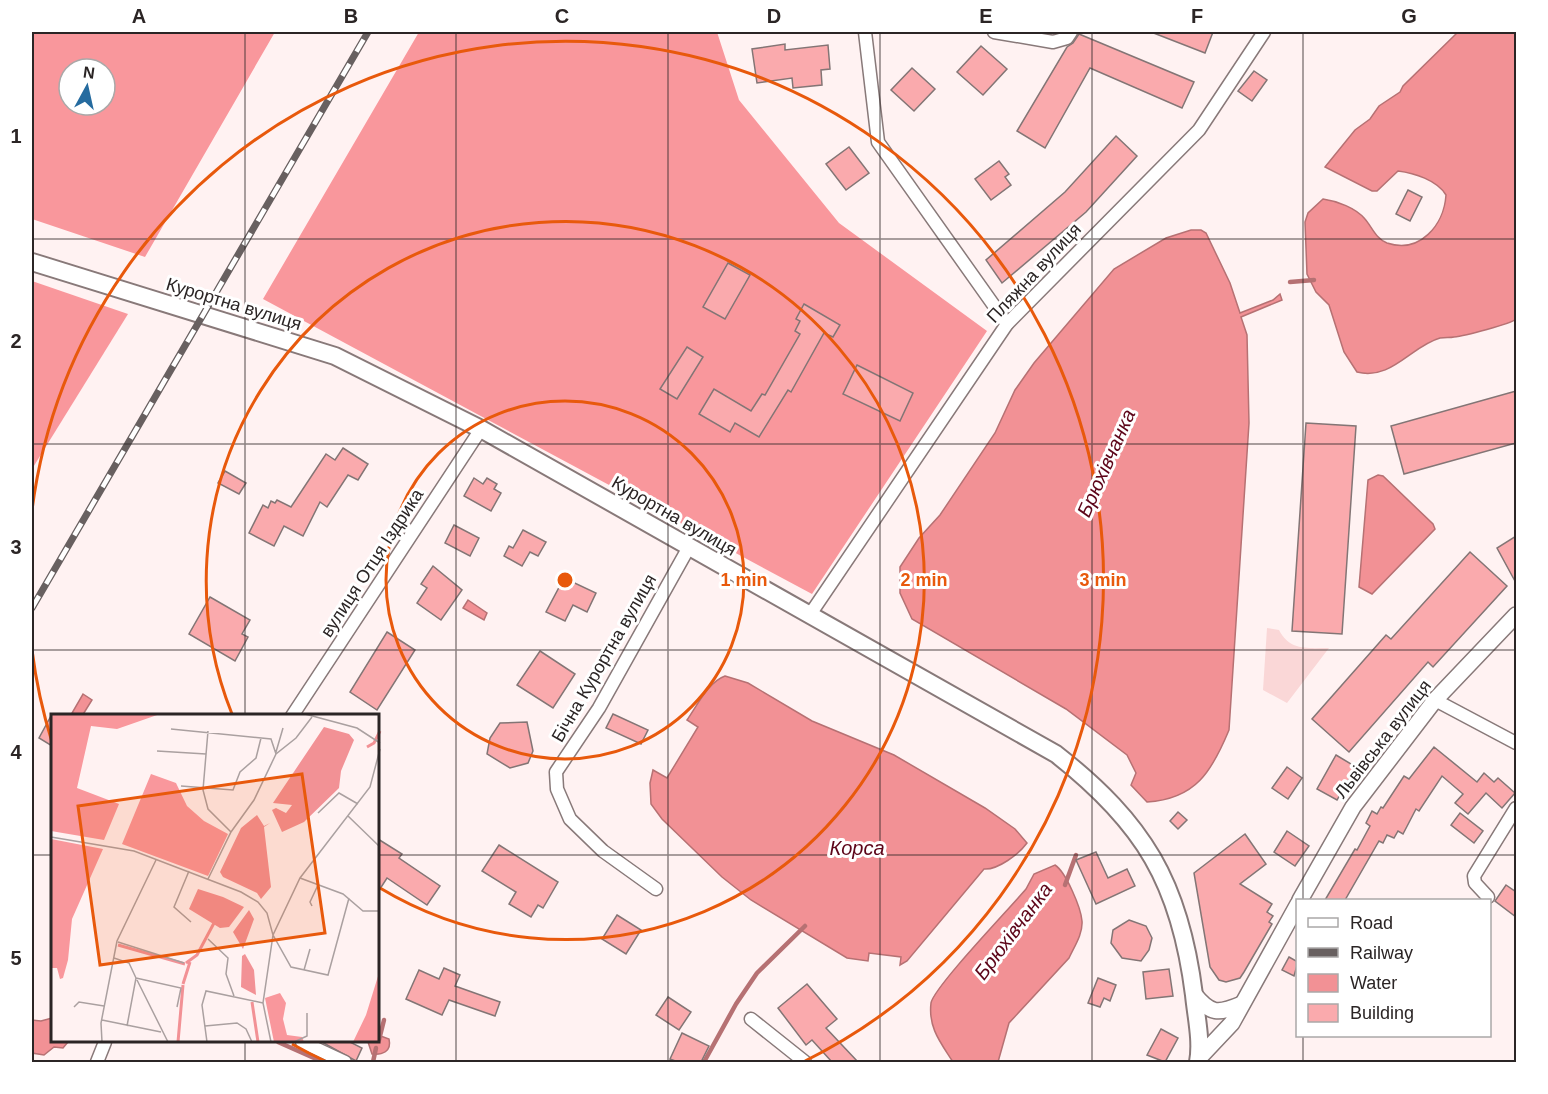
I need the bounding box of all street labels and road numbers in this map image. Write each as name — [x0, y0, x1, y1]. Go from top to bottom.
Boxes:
street label: Пляжна вулиця — [983, 219, 1085, 327]
street label: Курортна вулиця — [164, 274, 304, 334]
street label: Курортна вулиця — [608, 472, 740, 560]
street label: вулиця Отця Іздрика — [317, 484, 428, 641]
street label: Бічна Курортна вулиця — [548, 570, 660, 746]
street label: Львівська вулиця — [1331, 676, 1435, 802]

